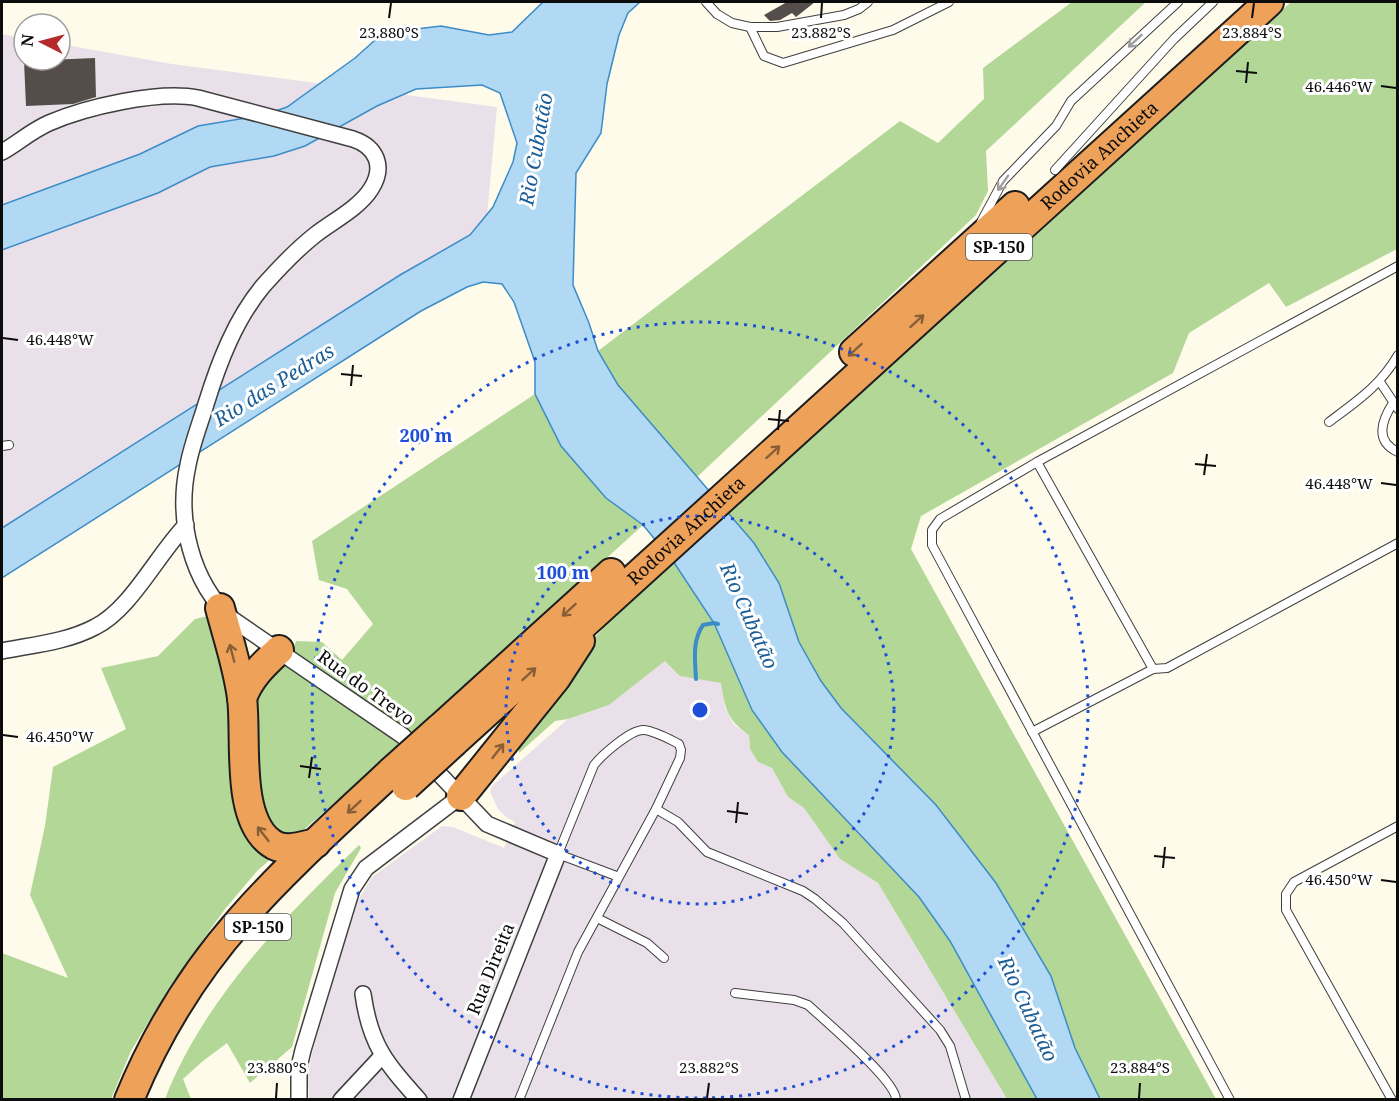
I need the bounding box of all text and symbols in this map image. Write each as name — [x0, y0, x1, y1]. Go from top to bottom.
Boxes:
north arrow — [12, 12, 72, 72]
text: 23.880°S — [359, 22, 419, 42]
text: 23.882°S — [791, 22, 851, 42]
text: 23.884°S — [1222, 22, 1282, 42]
text: N — [15, 33, 39, 48]
one-way arrow — [1128, 34, 1143, 48]
text: 46.446°W — [1305, 76, 1373, 96]
water label: Rio Cubatão — [512, 91, 559, 208]
street label: Rodovia Anchieta — [1035, 95, 1163, 215]
one-way arrow — [997, 175, 1009, 191]
road number: SP-150 — [966, 234, 1032, 260]
one-way arrow — [909, 314, 924, 328]
text: 46.448°W — [26, 329, 94, 349]
water label: Rio das Pedras — [207, 337, 339, 433]
one-way arrow — [848, 343, 863, 357]
text: 200 m — [400, 423, 453, 447]
one-way arrow — [765, 445, 780, 459]
street label: Rodovia Anchieta — [622, 470, 750, 590]
text: 46.448°W — [1305, 473, 1373, 493]
water label: Rio Cubatão — [714, 557, 785, 673]
text: 100 m — [537, 560, 590, 584]
one-way arrow — [562, 603, 577, 617]
one-way arrow — [226, 644, 237, 663]
street label: Rua do Trevo — [313, 644, 420, 730]
one-way arrow — [521, 667, 536, 681]
centre of rings — [690, 700, 710, 720]
text: 46.450°W — [26, 726, 94, 746]
one-way arrow — [492, 743, 505, 759]
one-way arrow — [346, 800, 361, 814]
one-way arrow — [257, 826, 270, 842]
text: 46.450°W — [1305, 869, 1373, 889]
road number: SP-150 — [225, 914, 291, 940]
street label: Rua Direita — [461, 919, 519, 1018]
water label: Rio Cubatão — [992, 951, 1065, 1066]
text: 23.880°S — [247, 1057, 307, 1077]
text: 23.882°S — [679, 1057, 739, 1077]
text: 23.884°S — [1110, 1057, 1170, 1077]

